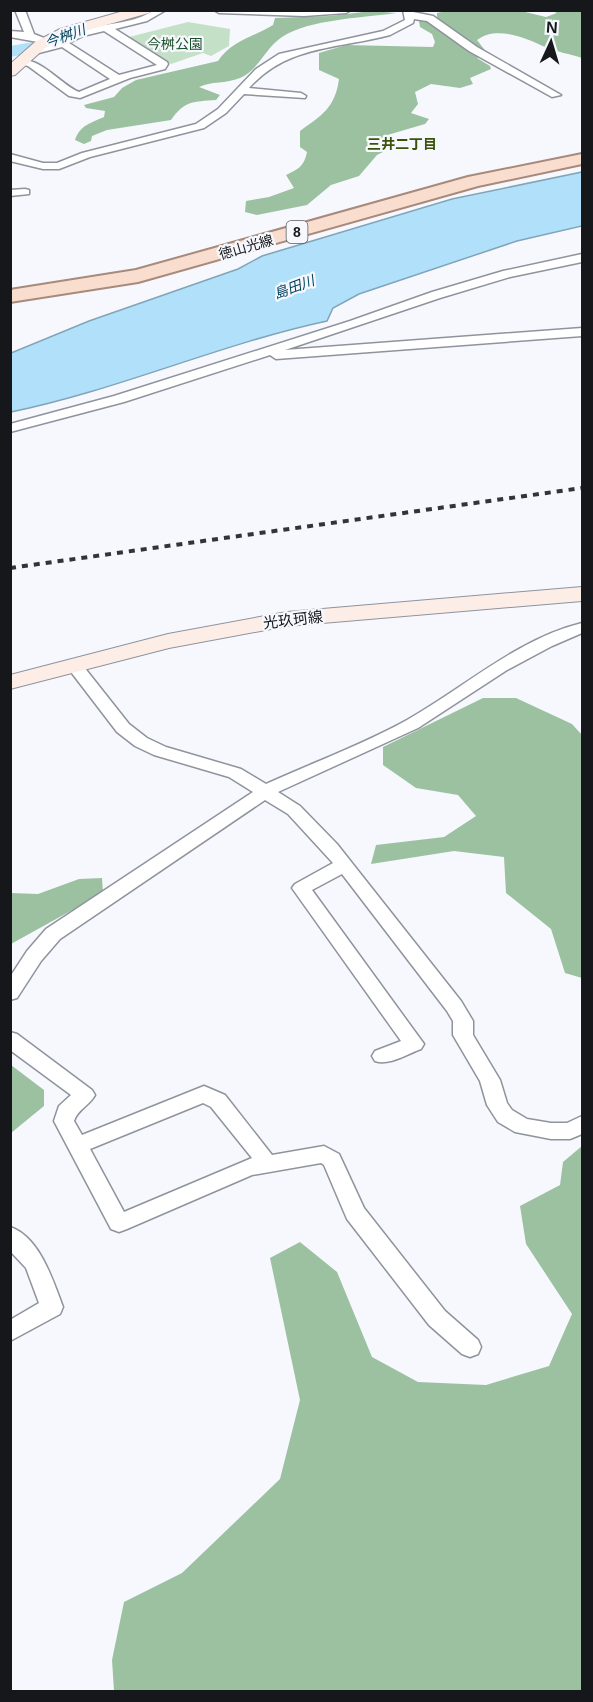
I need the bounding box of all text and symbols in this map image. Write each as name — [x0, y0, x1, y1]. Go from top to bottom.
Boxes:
north arrow — [521, 12, 581, 72]
text: N — [546, 19, 558, 36]
water label: 今桝川 — [43, 21, 89, 51]
park label: 今桝公園 — [147, 36, 203, 52]
district label: 三井二丁目 — [367, 136, 437, 152]
road number: 8 — [286, 221, 308, 243]
street label: 徳山光線 — [217, 232, 275, 262]
water label: 島田川 — [272, 272, 318, 302]
street label: 光玖珂線 — [262, 607, 324, 632]

